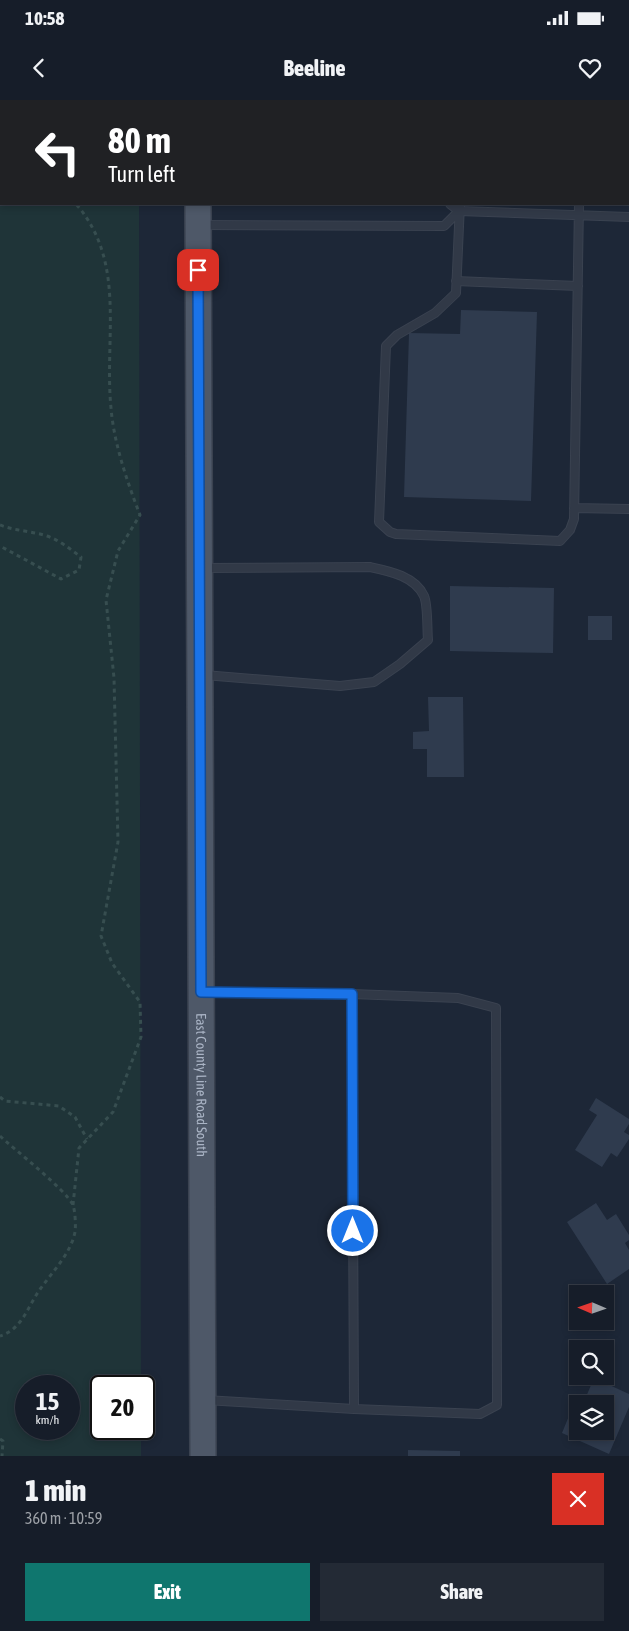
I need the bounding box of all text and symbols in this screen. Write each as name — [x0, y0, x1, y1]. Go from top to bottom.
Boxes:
text: 10:58 — [25, 7, 64, 29]
icon: back — [25, 54, 53, 82]
icon: heart — [576, 54, 604, 82]
text: Beeline — [284, 55, 345, 81]
icon: left — [25, 120, 90, 185]
text: 80 m — [108, 120, 171, 160]
text: Turn left — [108, 161, 175, 187]
pin — [177, 249, 219, 291]
icon: arrive — [184, 256, 212, 284]
street label: East County Line Road South — [193, 1013, 210, 1157]
position arrow — [326, 1204, 378, 1256]
north arrow — [569, 1285, 614, 1330]
map controls — [569, 1285, 614, 1440]
button: search — [569, 1340, 614, 1385]
speed limit sign: 20 — [90, 1375, 155, 1440]
text: 15 — [36, 1387, 59, 1415]
button: layers — [569, 1395, 614, 1440]
text: km/h — [36, 1413, 59, 1427]
text: 1 min — [25, 1473, 86, 1507]
button: close — [552, 1473, 604, 1525]
text: 360 m · 10:59 — [25, 1509, 102, 1527]
button: Exit — [25, 1563, 310, 1621]
button: Share — [320, 1563, 604, 1621]

